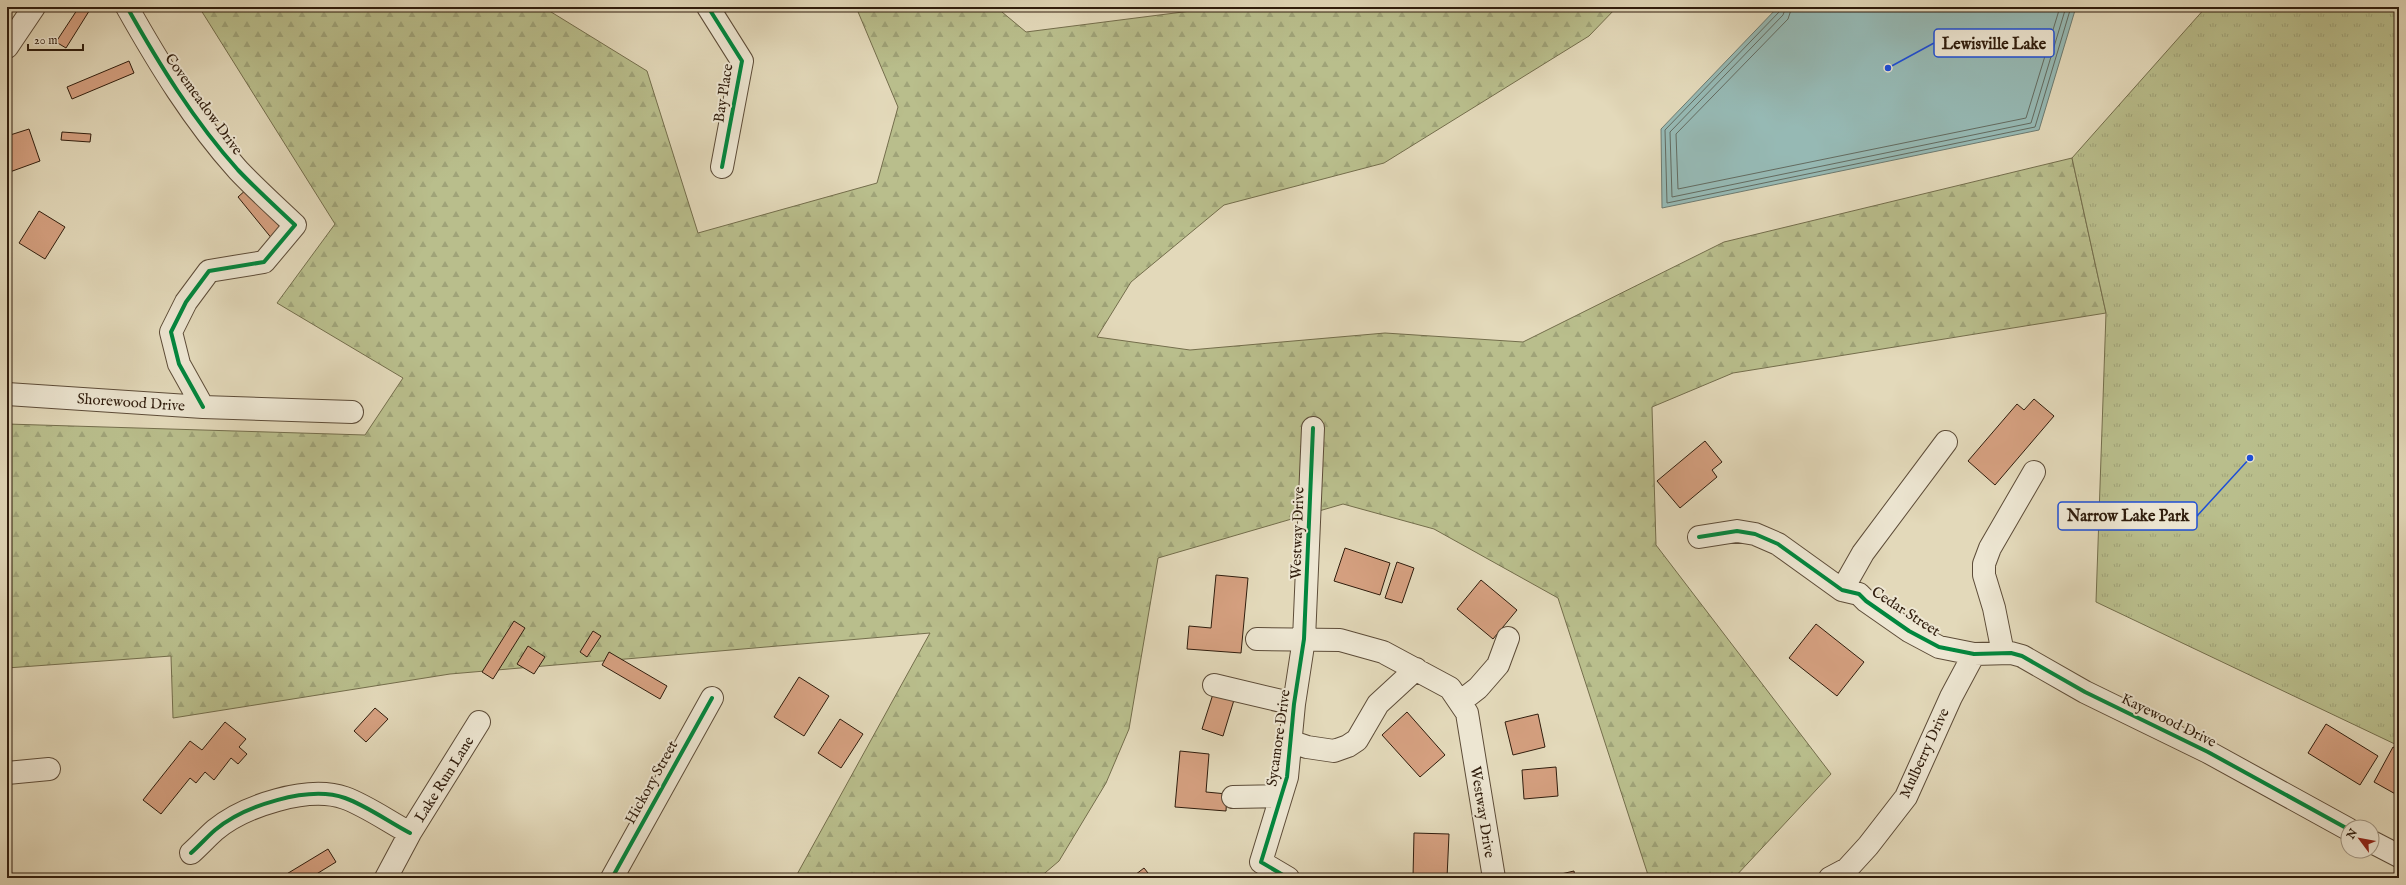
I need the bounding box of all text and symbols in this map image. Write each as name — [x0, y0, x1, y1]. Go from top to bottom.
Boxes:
scale bar — [28, 26, 83, 52]
callout: Lewisville Lake — [1934, 29, 2054, 57]
text: 20 m — [34, 33, 57, 48]
text: Lewisville Lake — [1942, 35, 2047, 55]
street label: Covemeadow Drive — [160, 50, 247, 159]
street label: Bay Place — [709, 62, 738, 124]
street label: Shorewood Drive — [76, 389, 186, 416]
street label: Westway Drive — [1286, 486, 1309, 580]
callout: Narrow Lake Park — [2058, 502, 2197, 530]
text: Narrow Lake Park — [2066, 507, 2190, 527]
street label: Cedar Street — [1868, 582, 1944, 641]
street label: Sycamore Drive — [1262, 688, 1295, 788]
street label: Kayewood Drive — [2118, 689, 2220, 752]
street label: Mulberry Drive — [1895, 705, 1954, 801]
street label: Lake Run Lane — [410, 733, 478, 826]
street label: Hickory Street — [621, 737, 682, 827]
street label: Westway Drive — [1466, 765, 1499, 859]
north arrow — [2340, 819, 2380, 859]
text: N — [2343, 826, 2361, 843]

